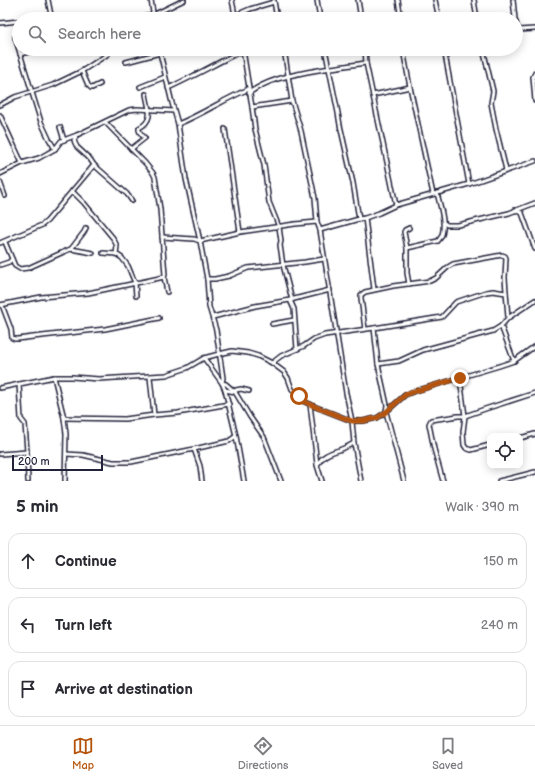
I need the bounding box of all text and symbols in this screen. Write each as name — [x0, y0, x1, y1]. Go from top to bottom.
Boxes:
search box — [12, 12, 523, 56]
icon: search — [26, 23, 48, 45]
text: Search here — [58, 25, 141, 44]
route end — [451, 369, 469, 387]
route start — [290, 387, 308, 405]
map controls — [487, 433, 523, 469]
button: locate — [487, 433, 523, 469]
scale bar — [12, 453, 103, 472]
text: 200 m — [18, 455, 50, 468]
text: 5 min — [16, 497, 59, 517]
text: Walk · 390 m — [445, 499, 519, 515]
icon: ahead — [17, 550, 39, 572]
text: Continue — [55, 552, 117, 571]
text: 150 m — [484, 553, 518, 569]
icon: left — [17, 614, 39, 636]
text: Turn left — [55, 616, 112, 635]
text: 240 m — [481, 617, 518, 633]
icon: arrive — [17, 678, 39, 700]
text: Arrive at destination — [55, 680, 193, 699]
tab: Map — [72, 735, 94, 772]
tab: Directions — [238, 735, 288, 772]
tab: Saved — [432, 735, 463, 772]

